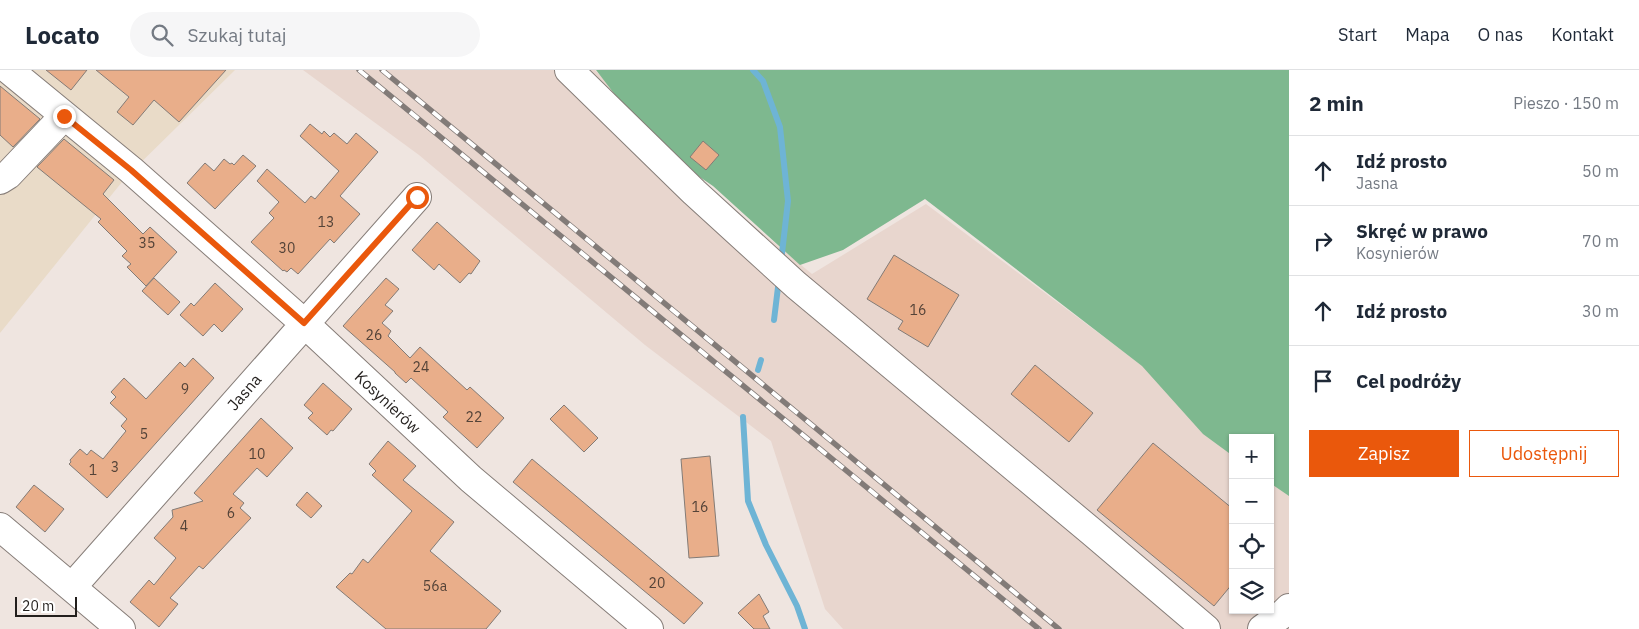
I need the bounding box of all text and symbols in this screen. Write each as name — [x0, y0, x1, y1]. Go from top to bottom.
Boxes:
search box — [130, 12, 480, 57]
text: Locato — [25, 19, 100, 51]
icon: search — [148, 21, 176, 49]
text: Szukaj tutaj — [188, 23, 287, 47]
text: Start — [1338, 23, 1377, 46]
text: Mapa — [1405, 23, 1450, 46]
text: O nas — [1478, 23, 1523, 46]
text: Kontakt — [1551, 23, 1614, 46]
text: 2 min — [1309, 89, 1364, 117]
text: Pieszo · 150 m — [1513, 93, 1619, 113]
route end — [53, 105, 76, 128]
text: Idź prosto — [1356, 149, 1447, 173]
icon: ahead — [1309, 157, 1337, 185]
text: 50 m — [1582, 161, 1619, 181]
text: Jasna — [1356, 173, 1398, 193]
route start — [406, 186, 429, 209]
house number: 13 — [318, 213, 334, 231]
text: Skręć w prawo — [1356, 219, 1488, 243]
icon: right — [1309, 227, 1337, 255]
text: 70 m — [1582, 231, 1619, 251]
house number: 35 — [139, 234, 155, 252]
house number: 30 — [279, 239, 295, 257]
text: Kosynierów — [1356, 243, 1439, 263]
icon: ahead — [1309, 297, 1337, 325]
text: Idź prosto — [1356, 299, 1447, 323]
house number: 16 — [910, 301, 926, 319]
text: 30 m — [1582, 301, 1619, 321]
house number: 26 — [366, 326, 382, 344]
house number: 24 — [413, 358, 429, 376]
street label: Kosynierów — [351, 366, 425, 438]
icon: arrive — [1309, 367, 1337, 395]
street label: Jasna — [223, 369, 266, 414]
text: Cel podróży — [1356, 369, 1461, 393]
house number: 9 — [181, 380, 189, 398]
house number: 22 — [466, 408, 482, 426]
house number: 5 — [140, 425, 148, 443]
button: Zapisz — [1309, 430, 1459, 477]
button: Udostępnij — [1469, 430, 1619, 477]
map controls — [1229, 434, 1274, 614]
button: + — [1229, 434, 1274, 479]
house number: 10 — [249, 445, 265, 463]
house number: 3 — [111, 458, 119, 476]
house number: 1 — [89, 461, 97, 479]
button: − — [1229, 479, 1274, 524]
house number: 16 — [692, 498, 708, 516]
house number: 6 — [227, 504, 235, 522]
house number: 4 — [180, 517, 188, 535]
button: locate — [1229, 524, 1274, 569]
button: layers — [1229, 569, 1274, 614]
house number: 20 — [649, 574, 665, 592]
house number: 56a — [423, 577, 448, 595]
scale bar — [15, 594, 78, 617]
text: 20 m — [22, 597, 54, 615]

